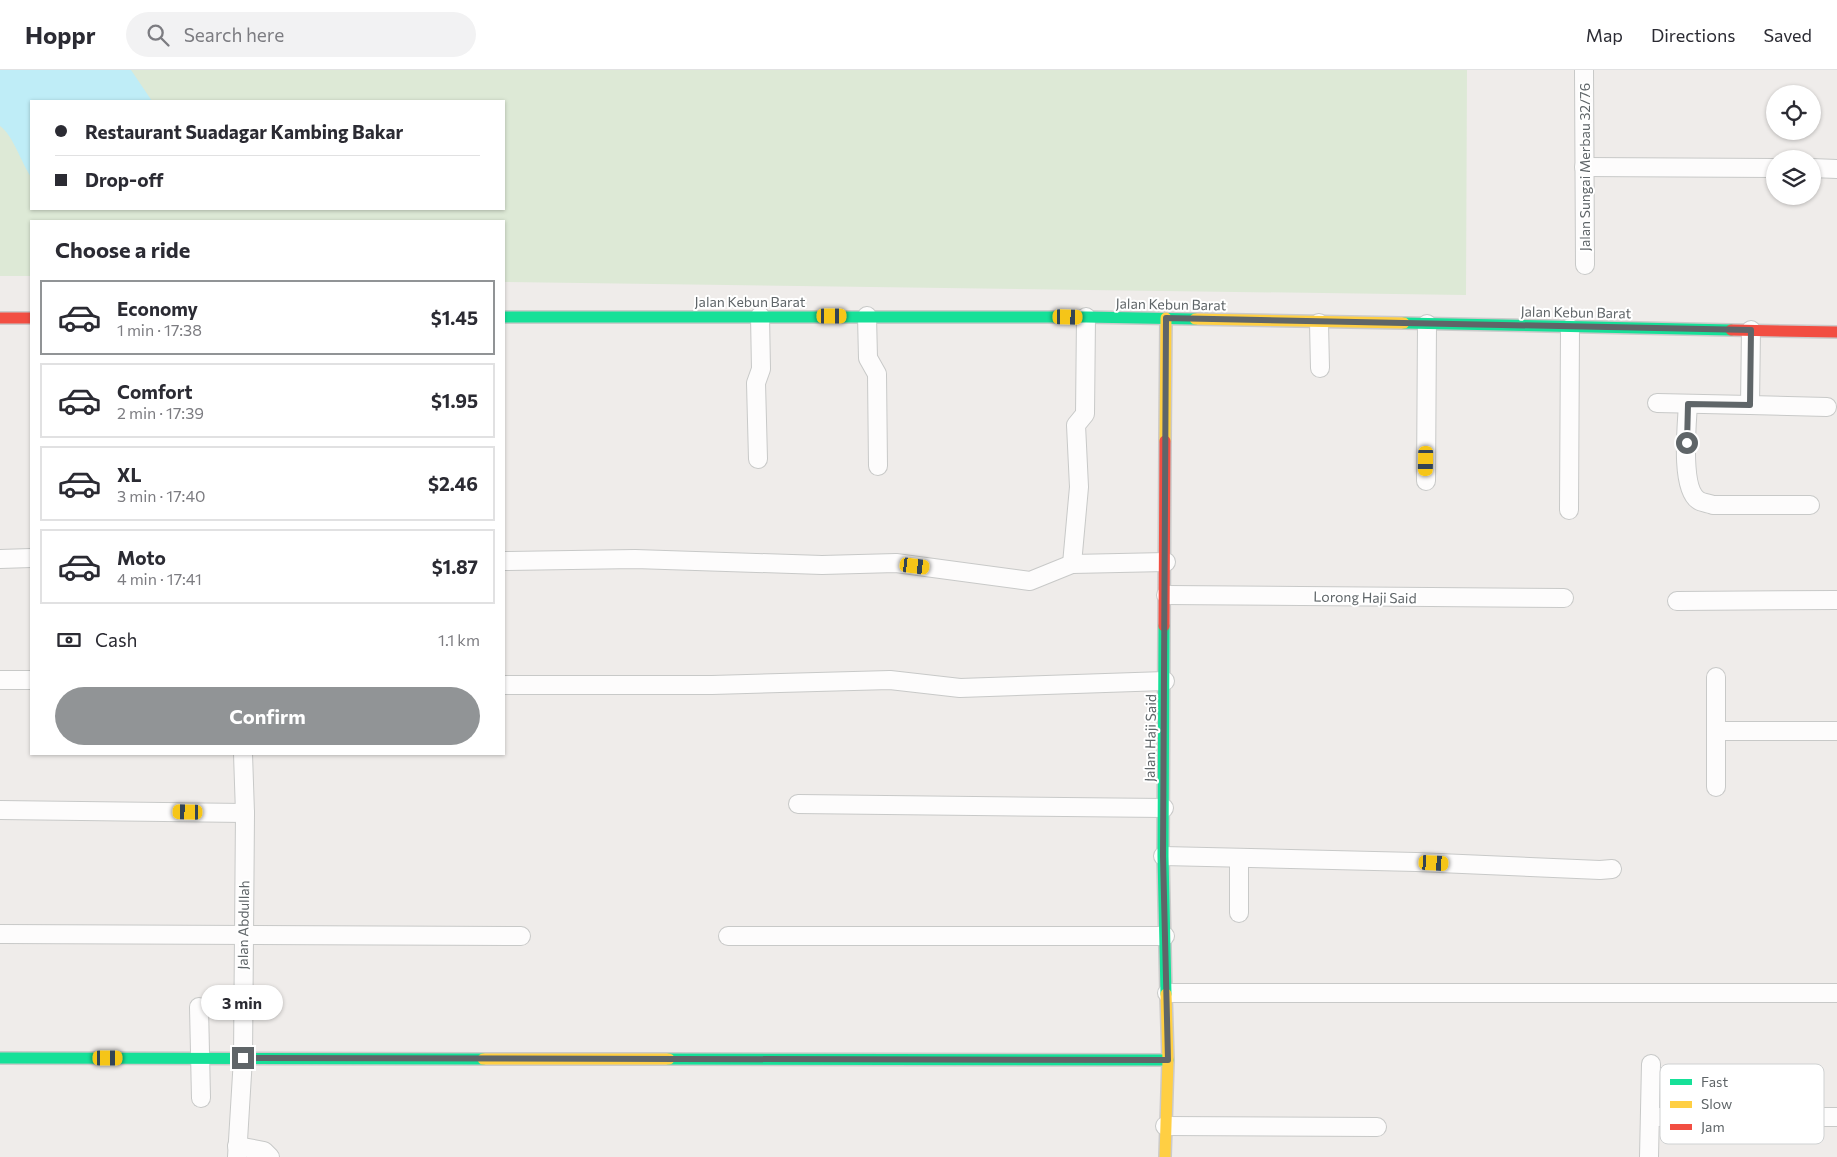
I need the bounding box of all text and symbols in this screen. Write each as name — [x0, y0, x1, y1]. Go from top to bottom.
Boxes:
search box — [126, 12, 476, 57]
text: Hoppr — [25, 20, 96, 49]
icon: search — [144, 21, 172, 49]
text: Search here — [184, 23, 284, 46]
text: Map — [1586, 24, 1623, 46]
text: Directions — [1651, 24, 1735, 46]
text: Saved — [1763, 24, 1812, 46]
street label: Jalan Sungai Merbau 32/76 — [1576, 83, 1593, 251]
map controls — [1766, 85, 1821, 205]
button: locate — [1766, 85, 1821, 140]
text: Restaurant Suadagar Kambing Bakar — [85, 120, 403, 143]
button: layers — [1766, 150, 1821, 205]
text: Drop-off — [85, 168, 164, 191]
text: Choose a ride — [55, 236, 190, 263]
street label: Jalan Kebun Barat — [695, 293, 806, 310]
icon: car — [57, 295, 102, 340]
street label: Jalan Kebun Barat — [1115, 295, 1227, 313]
text: Economy — [117, 297, 198, 320]
street label: Jalan Kebun Barat — [1520, 303, 1632, 321]
text: $1.45 — [431, 306, 478, 329]
car — [817, 309, 847, 324]
car — [1052, 309, 1083, 325]
text: 1 min · 17:38 — [117, 320, 202, 339]
icon: car — [57, 378, 102, 423]
text: Comfort — [117, 380, 193, 403]
text: $1.95 — [431, 389, 478, 412]
text: 2 min · 17:39 — [117, 403, 204, 422]
route start — [1676, 432, 1698, 454]
car — [1418, 446, 1433, 476]
icon: car — [57, 461, 102, 506]
text: XL — [117, 463, 142, 486]
text: $2.46 — [428, 472, 478, 495]
text: 3 min · 17:40 — [117, 486, 205, 505]
icon: car — [57, 544, 102, 589]
text: Moto — [117, 546, 166, 569]
text: $1.87 — [432, 555, 478, 578]
car — [899, 557, 930, 575]
text: 4 min · 17:41 — [117, 569, 202, 588]
street label: Lorong Haji Said — [1313, 588, 1417, 606]
icon: cash — [55, 626, 83, 654]
text: Cash — [95, 628, 137, 651]
text: 1.1 km — [438, 630, 480, 649]
button: Confirm — [55, 687, 480, 745]
street label: Jalan Haji Said — [1141, 694, 1159, 782]
car — [172, 804, 203, 820]
car — [1418, 855, 1449, 871]
street label: Jalan Abdullah — [234, 880, 252, 970]
callout: 3 min — [202, 986, 284, 1020]
text: 3 min — [222, 993, 262, 1012]
route end — [232, 1047, 254, 1069]
car — [93, 1051, 123, 1066]
legend — [1660, 1064, 1824, 1144]
text: Fast — [1701, 1073, 1728, 1090]
text: Slow — [1701, 1095, 1732, 1112]
text: Jam — [1701, 1118, 1725, 1135]

